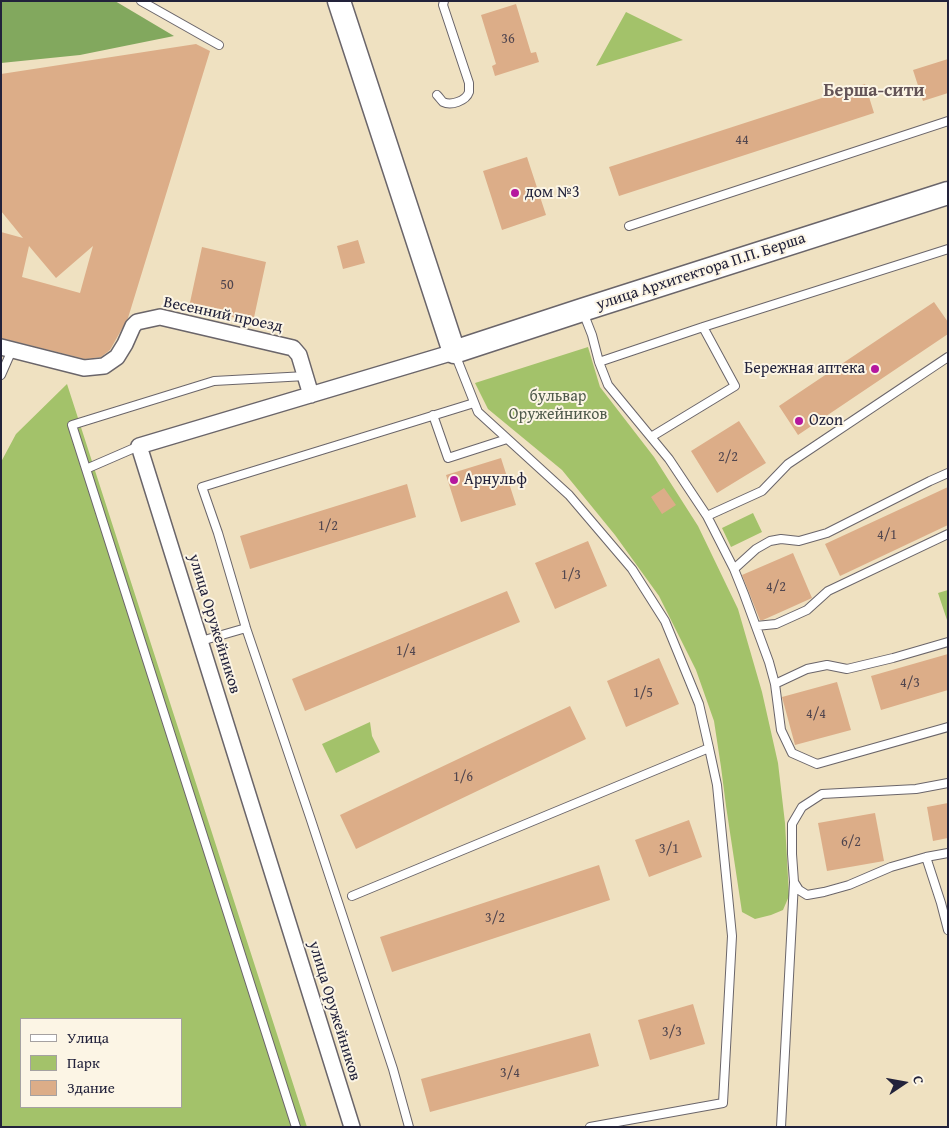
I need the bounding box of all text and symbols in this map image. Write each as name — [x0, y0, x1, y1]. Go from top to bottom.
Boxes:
house number: 36 — [501, 31, 515, 47]
district label: Берша-сити — [823, 80, 925, 102]
house number: 44 — [735, 132, 749, 148]
place label: дом №3 — [525, 183, 580, 203]
marker: дом №3 — [509, 187, 521, 199]
street label: улица Архитектора П.П. Берша — [594, 229, 808, 315]
house number: 50 — [220, 277, 234, 293]
street label: Весенний проезд — [162, 293, 284, 337]
place label: Бережная аптека — [744, 359, 865, 379]
marker: Бережная аптека — [869, 363, 881, 375]
park label: бульвар Оружейников — [509, 387, 607, 425]
place label: Ozon — [809, 411, 843, 431]
marker: Ozon — [793, 415, 805, 427]
house number: 2/2 — [718, 449, 738, 465]
place label: Арнульф — [464, 470, 527, 490]
marker: Арнульф — [448, 474, 460, 486]
house number: 1/2 — [318, 518, 338, 534]
house number: 4/1 — [877, 527, 897, 543]
street label: улица Оружейников — [184, 552, 244, 696]
house number: 1/3 — [561, 567, 581, 583]
house number: 4/2 — [766, 579, 786, 595]
house number: 1/4 — [396, 643, 416, 659]
house number: 4/3 — [900, 675, 920, 691]
house number: 1/5 — [633, 685, 653, 701]
house number: 4/4 — [806, 706, 826, 722]
house number: 1/6 — [453, 769, 473, 785]
house number: 6/2 — [841, 834, 861, 850]
house number: 3/1 — [659, 841, 679, 857]
house number: 3/2 — [485, 910, 505, 926]
street label: улица Оружейников — [304, 939, 364, 1083]
legend — [20, 1018, 182, 1108]
house number: 3/3 — [662, 1024, 682, 1040]
text: Улица — [67, 1027, 109, 1048]
text: Парк — [67, 1052, 100, 1073]
north arrow — [879, 1058, 929, 1108]
house number: 3/4 — [500, 1065, 520, 1081]
text: С — [908, 1074, 929, 1086]
text: Здание — [67, 1077, 115, 1098]

